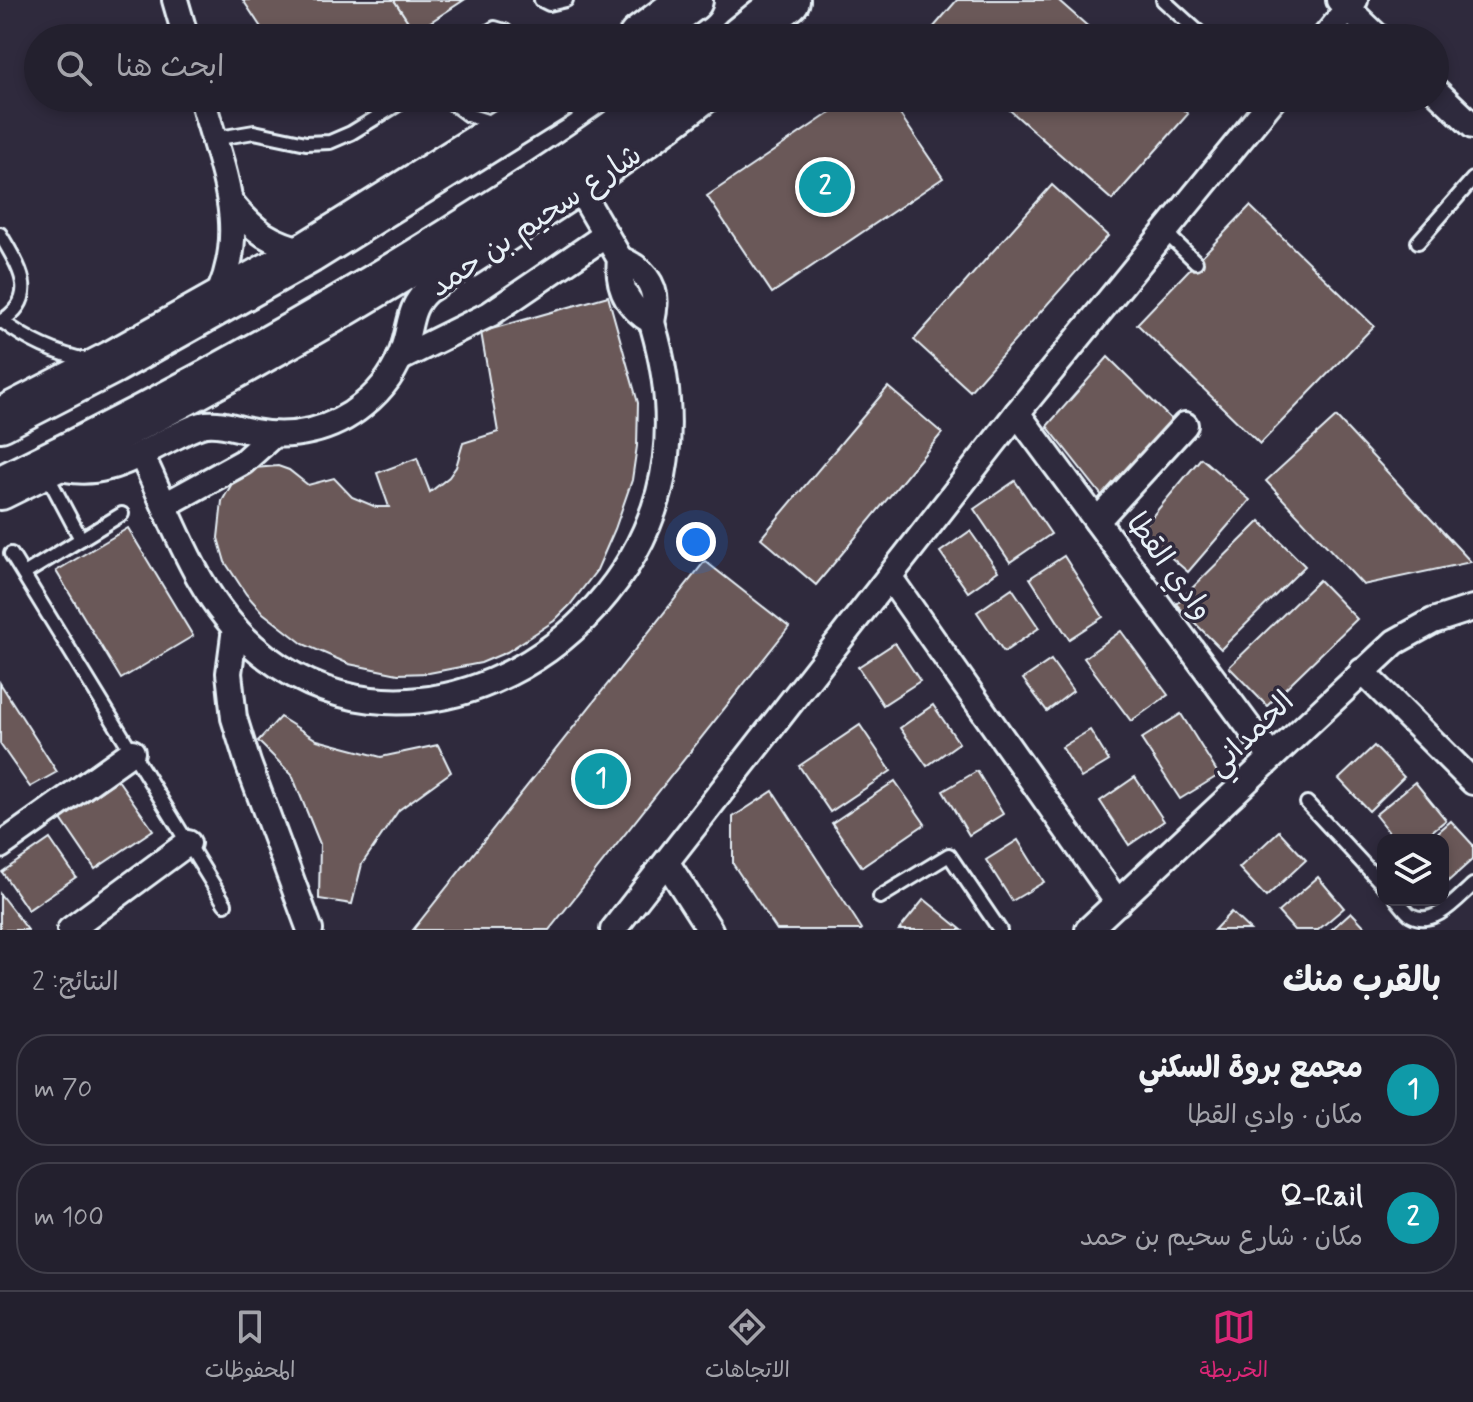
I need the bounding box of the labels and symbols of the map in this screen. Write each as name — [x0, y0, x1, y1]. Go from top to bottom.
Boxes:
street label: شارع سحيم بن حمد — [422, 136, 650, 308]
pin: 2 — [799, 157, 851, 217]
street label: وادي القطا — [1117, 505, 1221, 628]
your location — [676, 522, 716, 562]
street label: الحمداني — [1199, 683, 1306, 789]
pin: 1 — [575, 749, 627, 809]

